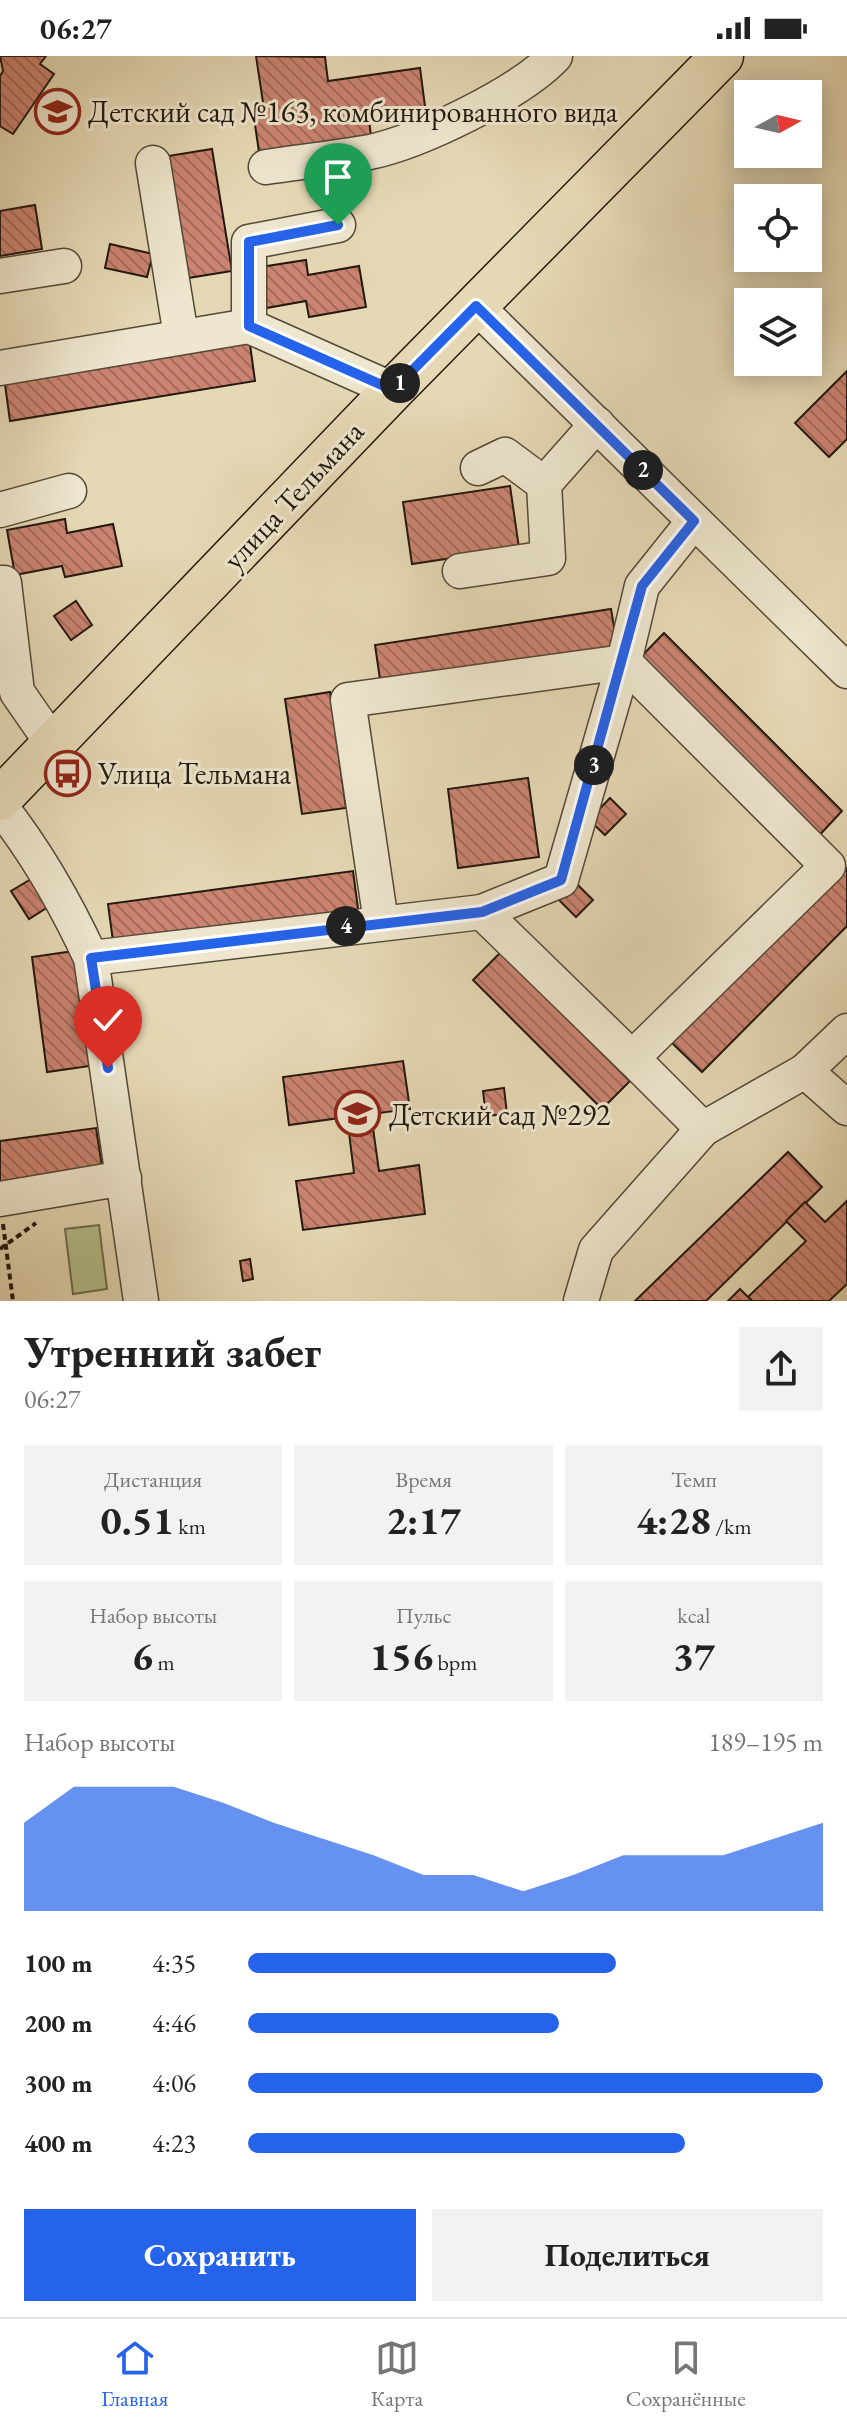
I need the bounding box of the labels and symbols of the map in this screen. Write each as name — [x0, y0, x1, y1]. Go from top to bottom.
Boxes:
north arrow — [734, 80, 822, 168]
school or university icon: Детский сад №163, комбинированного вида — [33, 87, 81, 135]
place label: Детский сад №163, комбинированного вида — [88, 92, 618, 131]
pin — [304, 143, 372, 225]
pin: 1 — [380, 363, 420, 403]
street label: улица Тельмана — [214, 412, 372, 578]
pin: 2 — [623, 450, 663, 490]
pin: 3 — [574, 745, 614, 785]
bus stop icon: Улица Тельмана — [43, 749, 91, 797]
place label: Улица Тельмана — [97, 754, 291, 793]
pin: 4 — [326, 906, 366, 946]
pin — [74, 986, 142, 1068]
school or university icon: Детский сад №292 — [334, 1090, 382, 1138]
place label: Детский сад №292 — [389, 1095, 611, 1134]

